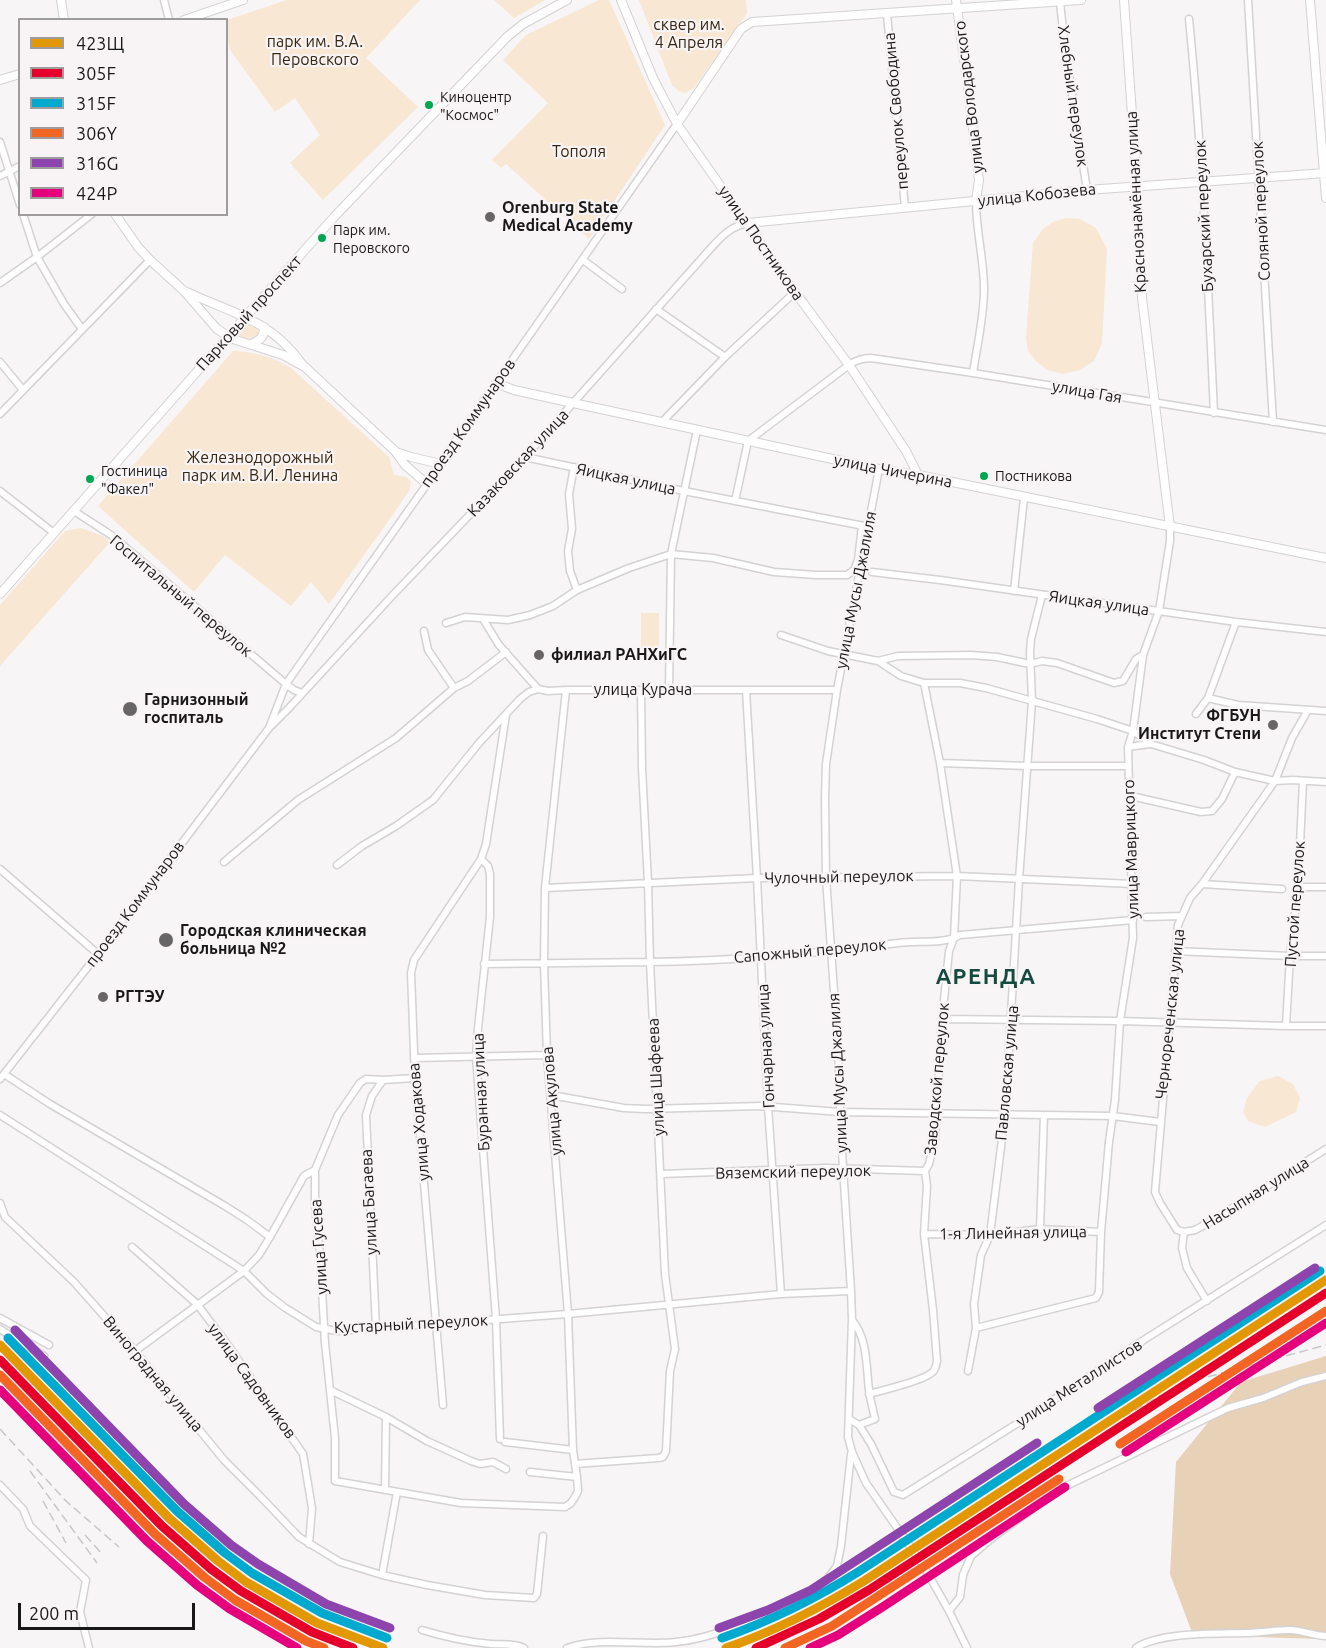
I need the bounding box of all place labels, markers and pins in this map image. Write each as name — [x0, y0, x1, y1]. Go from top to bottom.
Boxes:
place label: Киноцентр "Космос" — [440, 89, 512, 122]
marker: Киноцентр "Космос" — [423, 99, 435, 111]
place label: Orenburg State Medical Academy — [502, 198, 633, 236]
marker: Orenburg State Medical Academy — [483, 210, 497, 224]
place label: Парк им. Перовского — [333, 222, 410, 255]
marker: Парк им. Перовского — [316, 232, 328, 244]
place label: Гостиница "Факел" — [101, 463, 168, 496]
place label: Постникова — [995, 468, 1072, 484]
marker: Постникова — [978, 470, 990, 482]
marker: Гостиница "Факел" — [84, 473, 96, 485]
place label: филиал РАНХиГС — [551, 645, 687, 665]
marker: филиал РАНХиГС — [532, 648, 546, 662]
place label: Гарнизонный госпиталь — [144, 690, 248, 728]
marker: Гарнизонный госпиталь — [121, 700, 139, 718]
place label: ФГБУН Институт Степи — [1138, 706, 1261, 744]
marker: ФГБУН Институт Степи — [1266, 718, 1280, 732]
place label: Городская клиническая больница №2 — [180, 921, 367, 959]
marker: Городская клиническая больница №2 — [157, 931, 175, 949]
place label: РГТЭУ — [115, 987, 165, 1007]
marker: РГТЭУ — [96, 990, 110, 1004]

